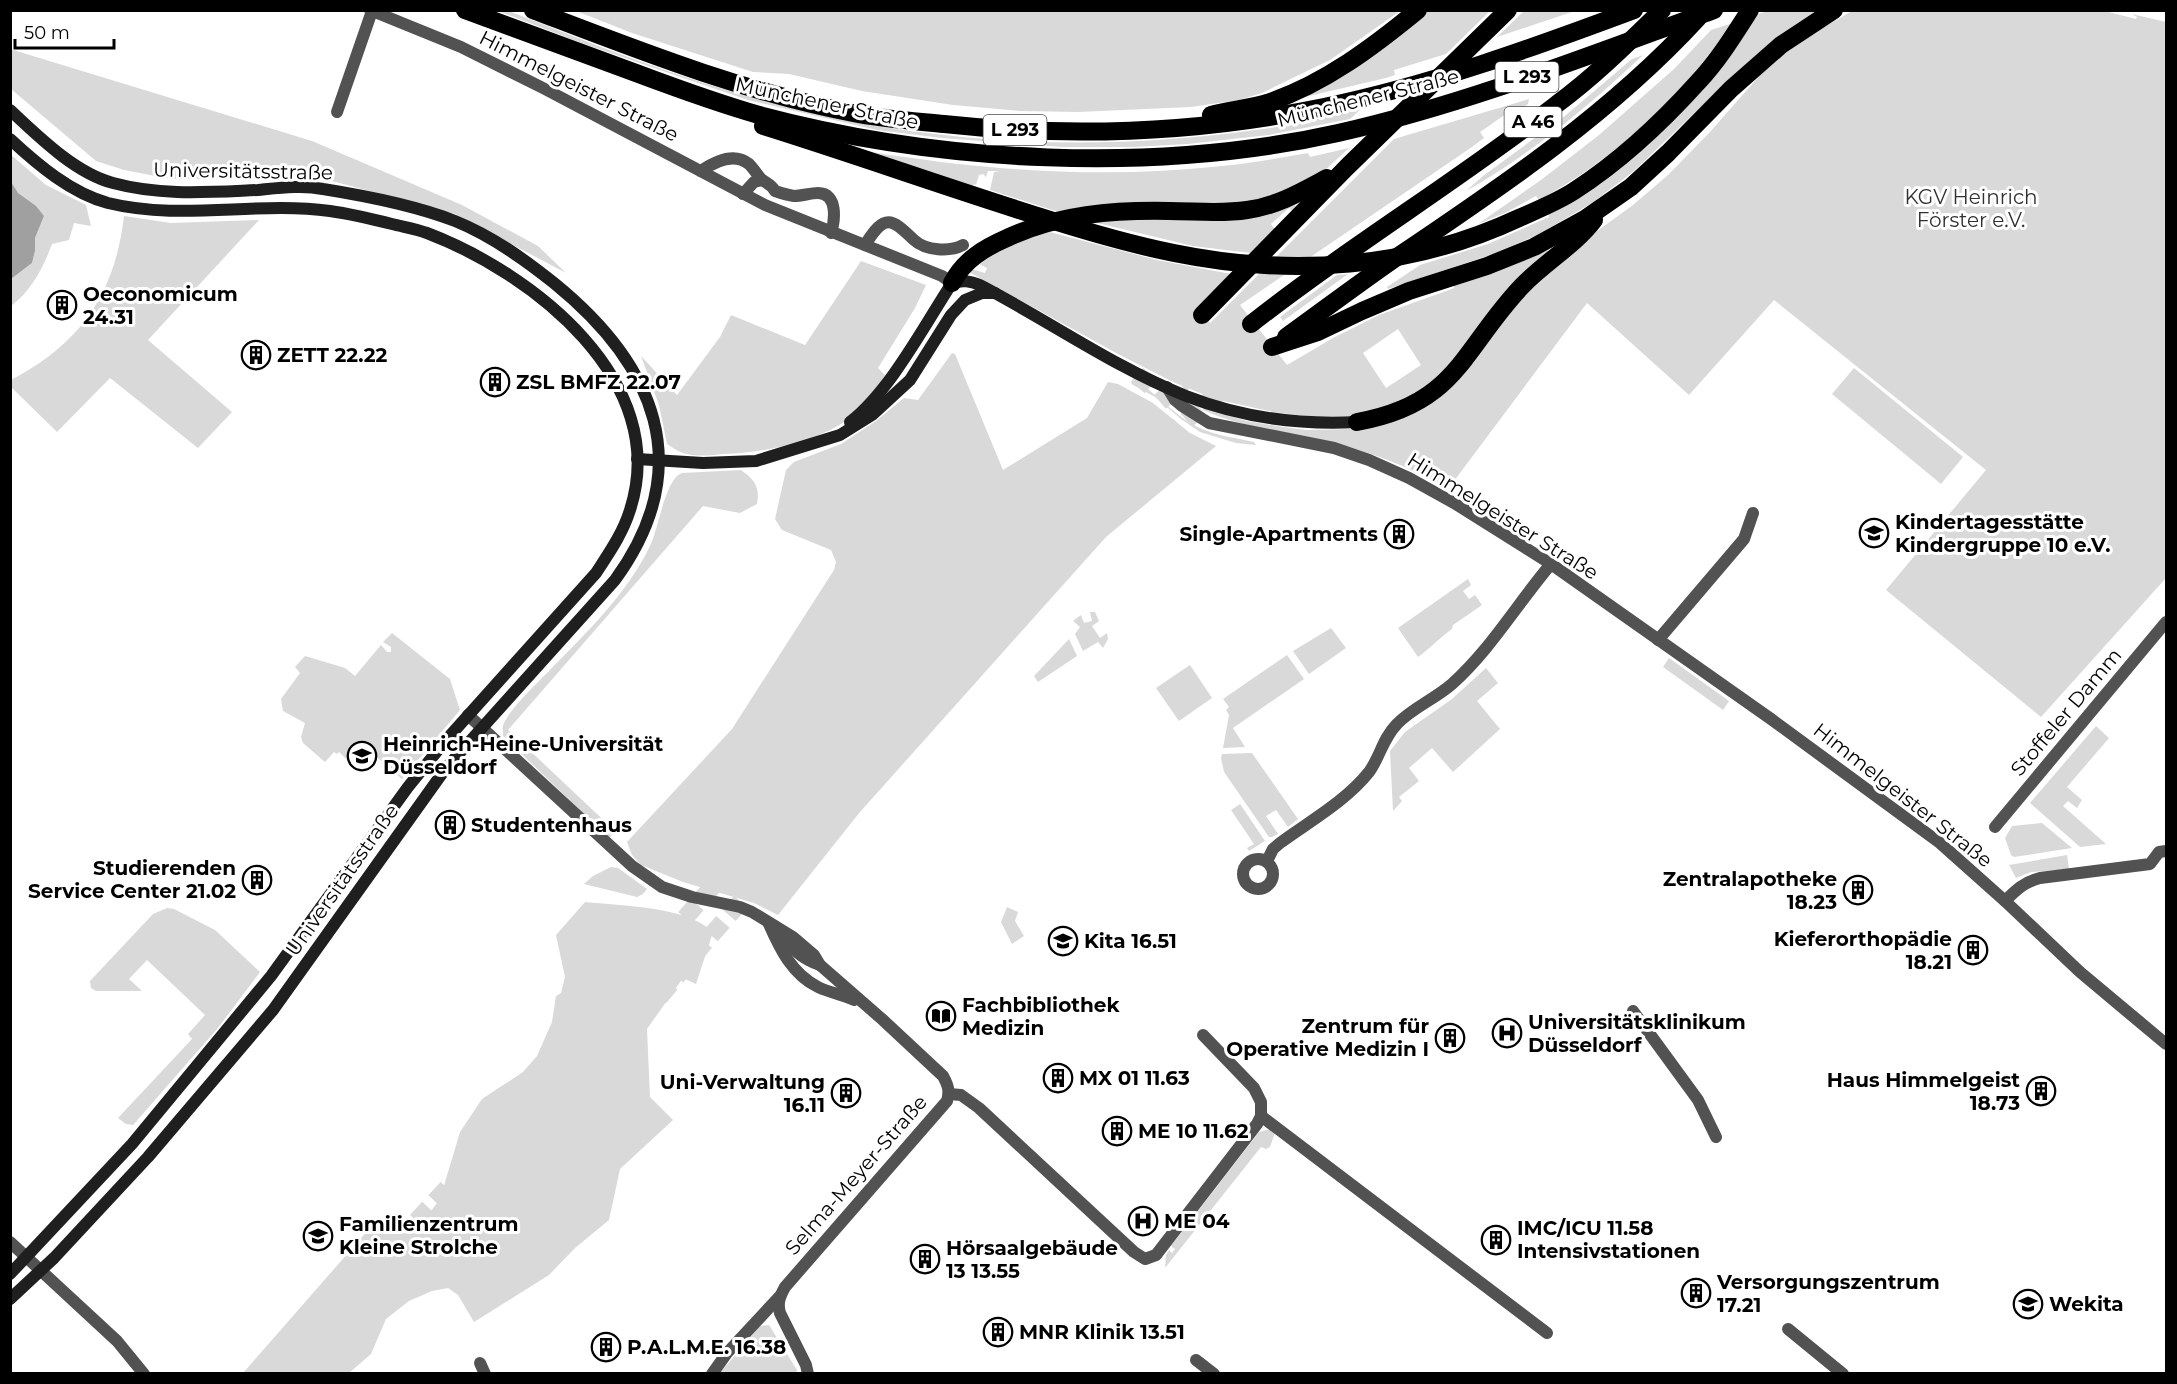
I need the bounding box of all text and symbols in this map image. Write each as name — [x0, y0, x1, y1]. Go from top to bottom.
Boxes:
scale bar — [15, 12, 114, 50]
text: 50 m — [24, 22, 70, 44]
street label: Himmelgeister Straße — [475, 25, 683, 147]
road number: L 293 — [1496, 62, 1558, 92]
street label: Münchener Straße — [1275, 64, 1461, 132]
street label: Münchener Straße — [733, 72, 921, 134]
road number: A 46 — [1504, 107, 1562, 137]
road number: L 293 — [984, 115, 1046, 145]
street label: Universitätsstraße — [153, 157, 333, 185]
park label: KGV Heinrich Förster e.V. — [1904, 185, 2038, 232]
place label: Oeconomicum 24.31 — [83, 282, 238, 329]
building icon: Oeconomicum 24.31 — [46, 289, 78, 321]
building icon: ZETT 22.22 — [240, 339, 272, 371]
place label: ZETT 22.22 — [277, 343, 387, 367]
building icon: ZSL BMFZ 22.07 — [479, 366, 511, 398]
place label: ZSL BMFZ 22.07 — [516, 370, 681, 394]
street label: Himmelgeister Straße — [1403, 447, 1603, 585]
place label: Kindertagesstätte Kindergruppe 10 e.V. — [1895, 510, 2110, 557]
school or university icon: Kindertagesstätte Kindergruppe 10 e.V. — [1858, 517, 1890, 549]
building icon: Single-Apartments — [1383, 518, 1415, 550]
place label: Single-Apartments — [1180, 522, 1378, 546]
street label: Stoffeler Damm — [2006, 643, 2126, 781]
street label: Himmelgeister Straße — [1809, 718, 1997, 872]
place label: Heinrich-Heine-Universität Düsseldorf — [383, 732, 664, 779]
school or university icon: Heinrich-Heine-Universität Düsseldorf — [346, 740, 378, 772]
street label: Universitätsstraße — [281, 799, 403, 961]
building icon: Studentenhaus — [434, 809, 466, 841]
place label: Studentenhaus — [471, 813, 632, 837]
place label: Studierenden Service Center 21.02 — [28, 856, 236, 903]
building icon: Studierenden Service Center 21.02 — [241, 864, 273, 896]
place label: Zentralapotheke 18.23 — [1663, 867, 1837, 914]
building icon: Zentralapotheke 18.23 — [1842, 874, 1874, 906]
school or university icon: Kita 16.51 — [1047, 925, 1079, 957]
place label: Kieferorthopädie 18.21 — [1774, 927, 1952, 974]
place label: Kita 16.51 — [1084, 929, 1177, 953]
building icon: Kieferorthopädie 18.21 — [1957, 934, 1989, 966]
place label: Fachbibliothek Medizin — [962, 993, 1120, 1040]
library icon: Fachbibliothek Medizin — [925, 1000, 957, 1032]
place label: Universitätsklinikum Düsseldorf — [1528, 1010, 1746, 1057]
place label: Zentrum für Operative Medizin I — [1226, 1014, 1429, 1061]
hospital icon: Universitätsklinikum Düsseldorf — [1491, 1017, 1523, 1049]
building icon: Zentrum für Operative Medizin I — [1434, 1022, 1466, 1054]
building icon: MX 01 11.63 — [1042, 1062, 1074, 1094]
place label: MX 01 11.63 — [1079, 1066, 1190, 1090]
place label: Haus Himmelgeist 18.73 — [1827, 1068, 2020, 1115]
place label: Uni-Verwaltung 16.11 — [660, 1070, 825, 1117]
building icon: Haus Himmelgeist 18.73 — [2025, 1075, 2057, 1107]
building icon: Uni-Verwaltung 16.11 — [830, 1077, 862, 1109]
street label: Selma-Meyer-Straße — [780, 1090, 932, 1260]
building icon: ME 10 11.62 — [1101, 1115, 1133, 1147]
place label: ME 10 11.62 — [1138, 1119, 1249, 1143]
hospital icon: ME 04 — [1127, 1205, 1159, 1237]
place label: ME 04 — [1164, 1209, 1230, 1233]
place label: Familienzentrum Kleine Strolche — [339, 1212, 519, 1259]
place label: IMC/ICU 11.58 Intensivstationen — [1517, 1216, 1700, 1263]
school or university icon: Familienzentrum Kleine Strolche — [302, 1220, 334, 1252]
building icon: IMC/ICU 11.58 Intensivstationen — [1480, 1224, 1512, 1256]
place label: Hörsaalgebäude 13 13.55 — [946, 1236, 1118, 1283]
building icon: Hörsaalgebäude 13 13.55 — [909, 1243, 941, 1275]
place label: Versorgungszentrum 17.21 — [1716, 1270, 1940, 1317]
building icon: Versorgungszentrum 17.21 — [1680, 1277, 1712, 1309]
school or university icon: Wekita — [2012, 1288, 2044, 1320]
place label: Wekita — [2049, 1292, 2124, 1316]
building icon: MNR Klinik 13.51 — [982, 1316, 1014, 1348]
place label: MNR Klinik 13.51 — [1019, 1320, 1185, 1344]
building icon: P.A.L.M.E. 16.38 — [590, 1331, 622, 1363]
place label: P.A.L.M.E. 16.38 — [627, 1335, 786, 1359]

